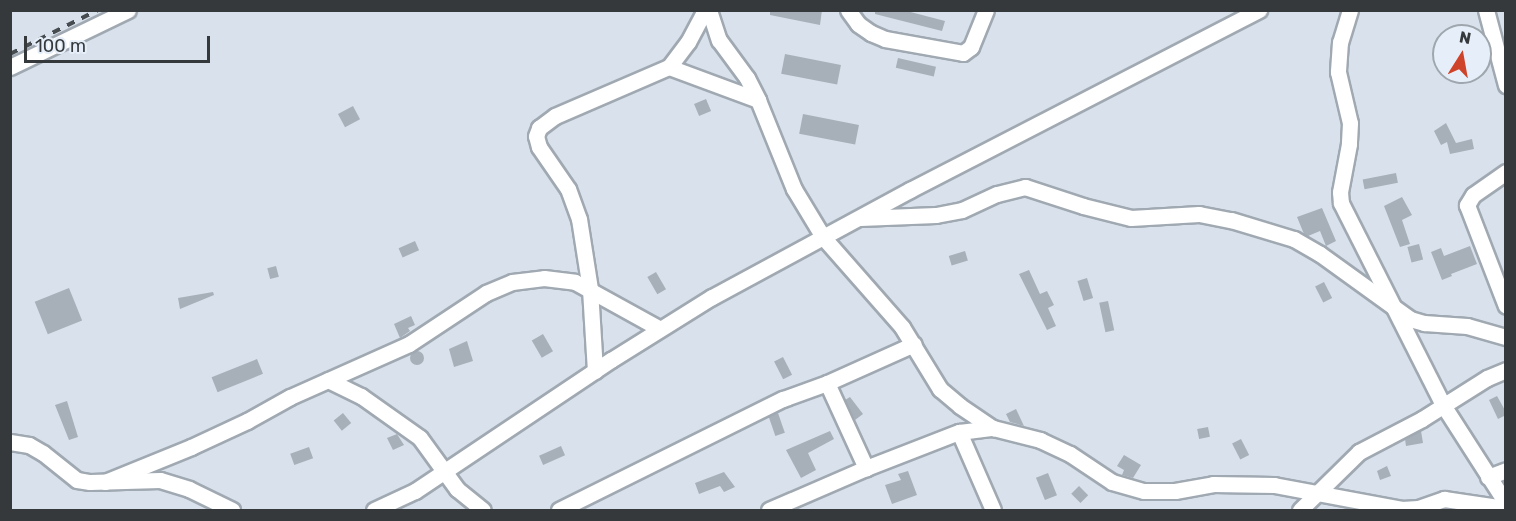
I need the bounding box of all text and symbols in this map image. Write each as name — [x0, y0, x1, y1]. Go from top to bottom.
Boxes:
scale bar — [27, 24, 213, 62]
north arrow — [1432, 24, 1492, 84]
text: N — [1458, 27, 1473, 48]
text: 100 m — [35, 35, 86, 57]

